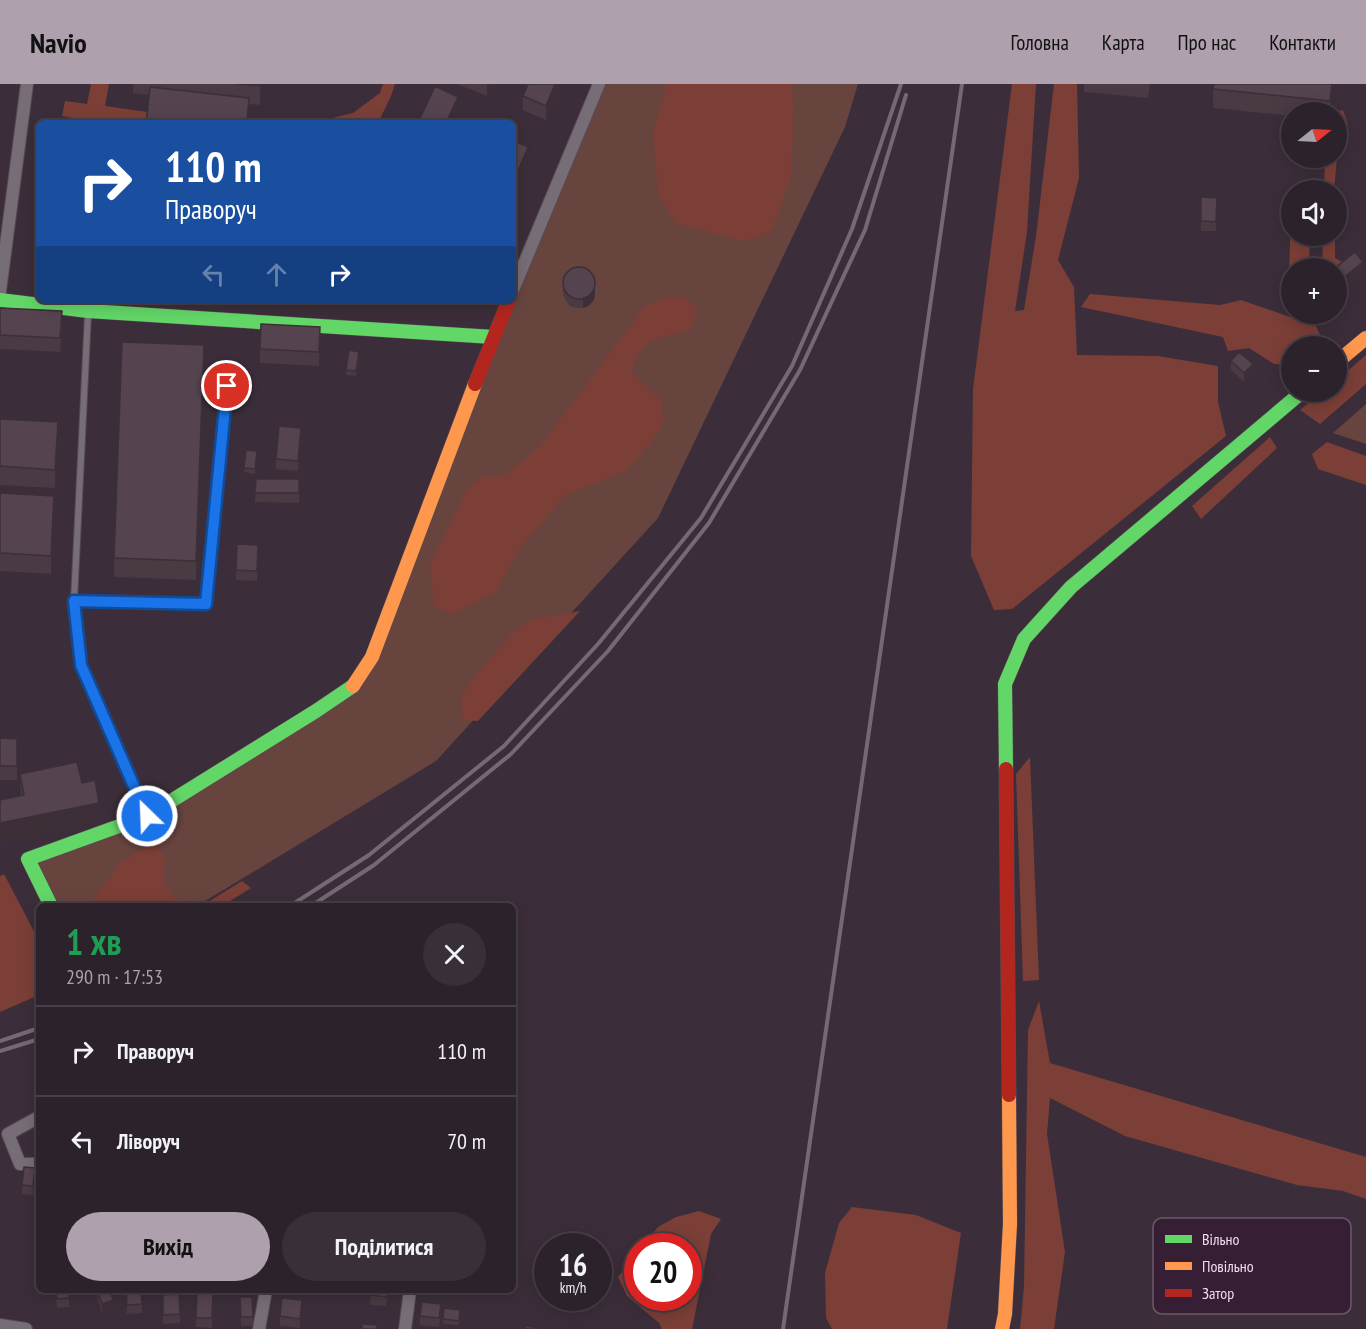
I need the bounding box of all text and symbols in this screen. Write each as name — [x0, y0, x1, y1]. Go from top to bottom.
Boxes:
text: Navio — [30, 24, 87, 61]
text: Головна — [1011, 29, 1069, 56]
text: Карта — [1102, 29, 1145, 56]
text: Про нас — [1178, 29, 1236, 56]
text: Контакти — [1269, 29, 1336, 56]
north arrow — [1281, 102, 1347, 168]
map controls — [1281, 102, 1347, 402]
text: 110 m — [165, 139, 262, 194]
icon: right — [66, 144, 144, 222]
button: sound — [1281, 180, 1347, 246]
text: Праворуч — [165, 192, 257, 226]
icon: left — [197, 258, 230, 291]
icon: ahead — [260, 258, 293, 291]
icon: right — [323, 258, 356, 291]
button: + — [1281, 258, 1347, 324]
button: − — [1281, 336, 1347, 402]
pin — [201, 360, 252, 411]
icon: arrive — [210, 369, 243, 402]
position arrow — [115, 784, 179, 848]
text: 1 хв — [66, 918, 121, 965]
button: close — [423, 923, 486, 986]
text: 290 m · 17:53 — [66, 964, 163, 990]
icon: right — [66, 1035, 99, 1068]
text: Праворуч — [117, 1037, 194, 1065]
text: 110 m — [437, 1037, 486, 1065]
icon: left — [66, 1125, 99, 1158]
text: Ліворуч — [117, 1127, 180, 1155]
text: 70 m — [447, 1127, 486, 1155]
button: Вихід — [66, 1212, 270, 1281]
button: Поділитися — [282, 1212, 486, 1281]
legend — [1153, 1218, 1351, 1314]
text: Вільно — [1202, 1229, 1239, 1249]
speed limit sign: 20 — [624, 1233, 702, 1311]
text: 16 — [559, 1245, 587, 1284]
text: Повільно — [1202, 1256, 1254, 1276]
text: km/h — [560, 1278, 586, 1297]
text: Затор — [1202, 1283, 1234, 1303]

